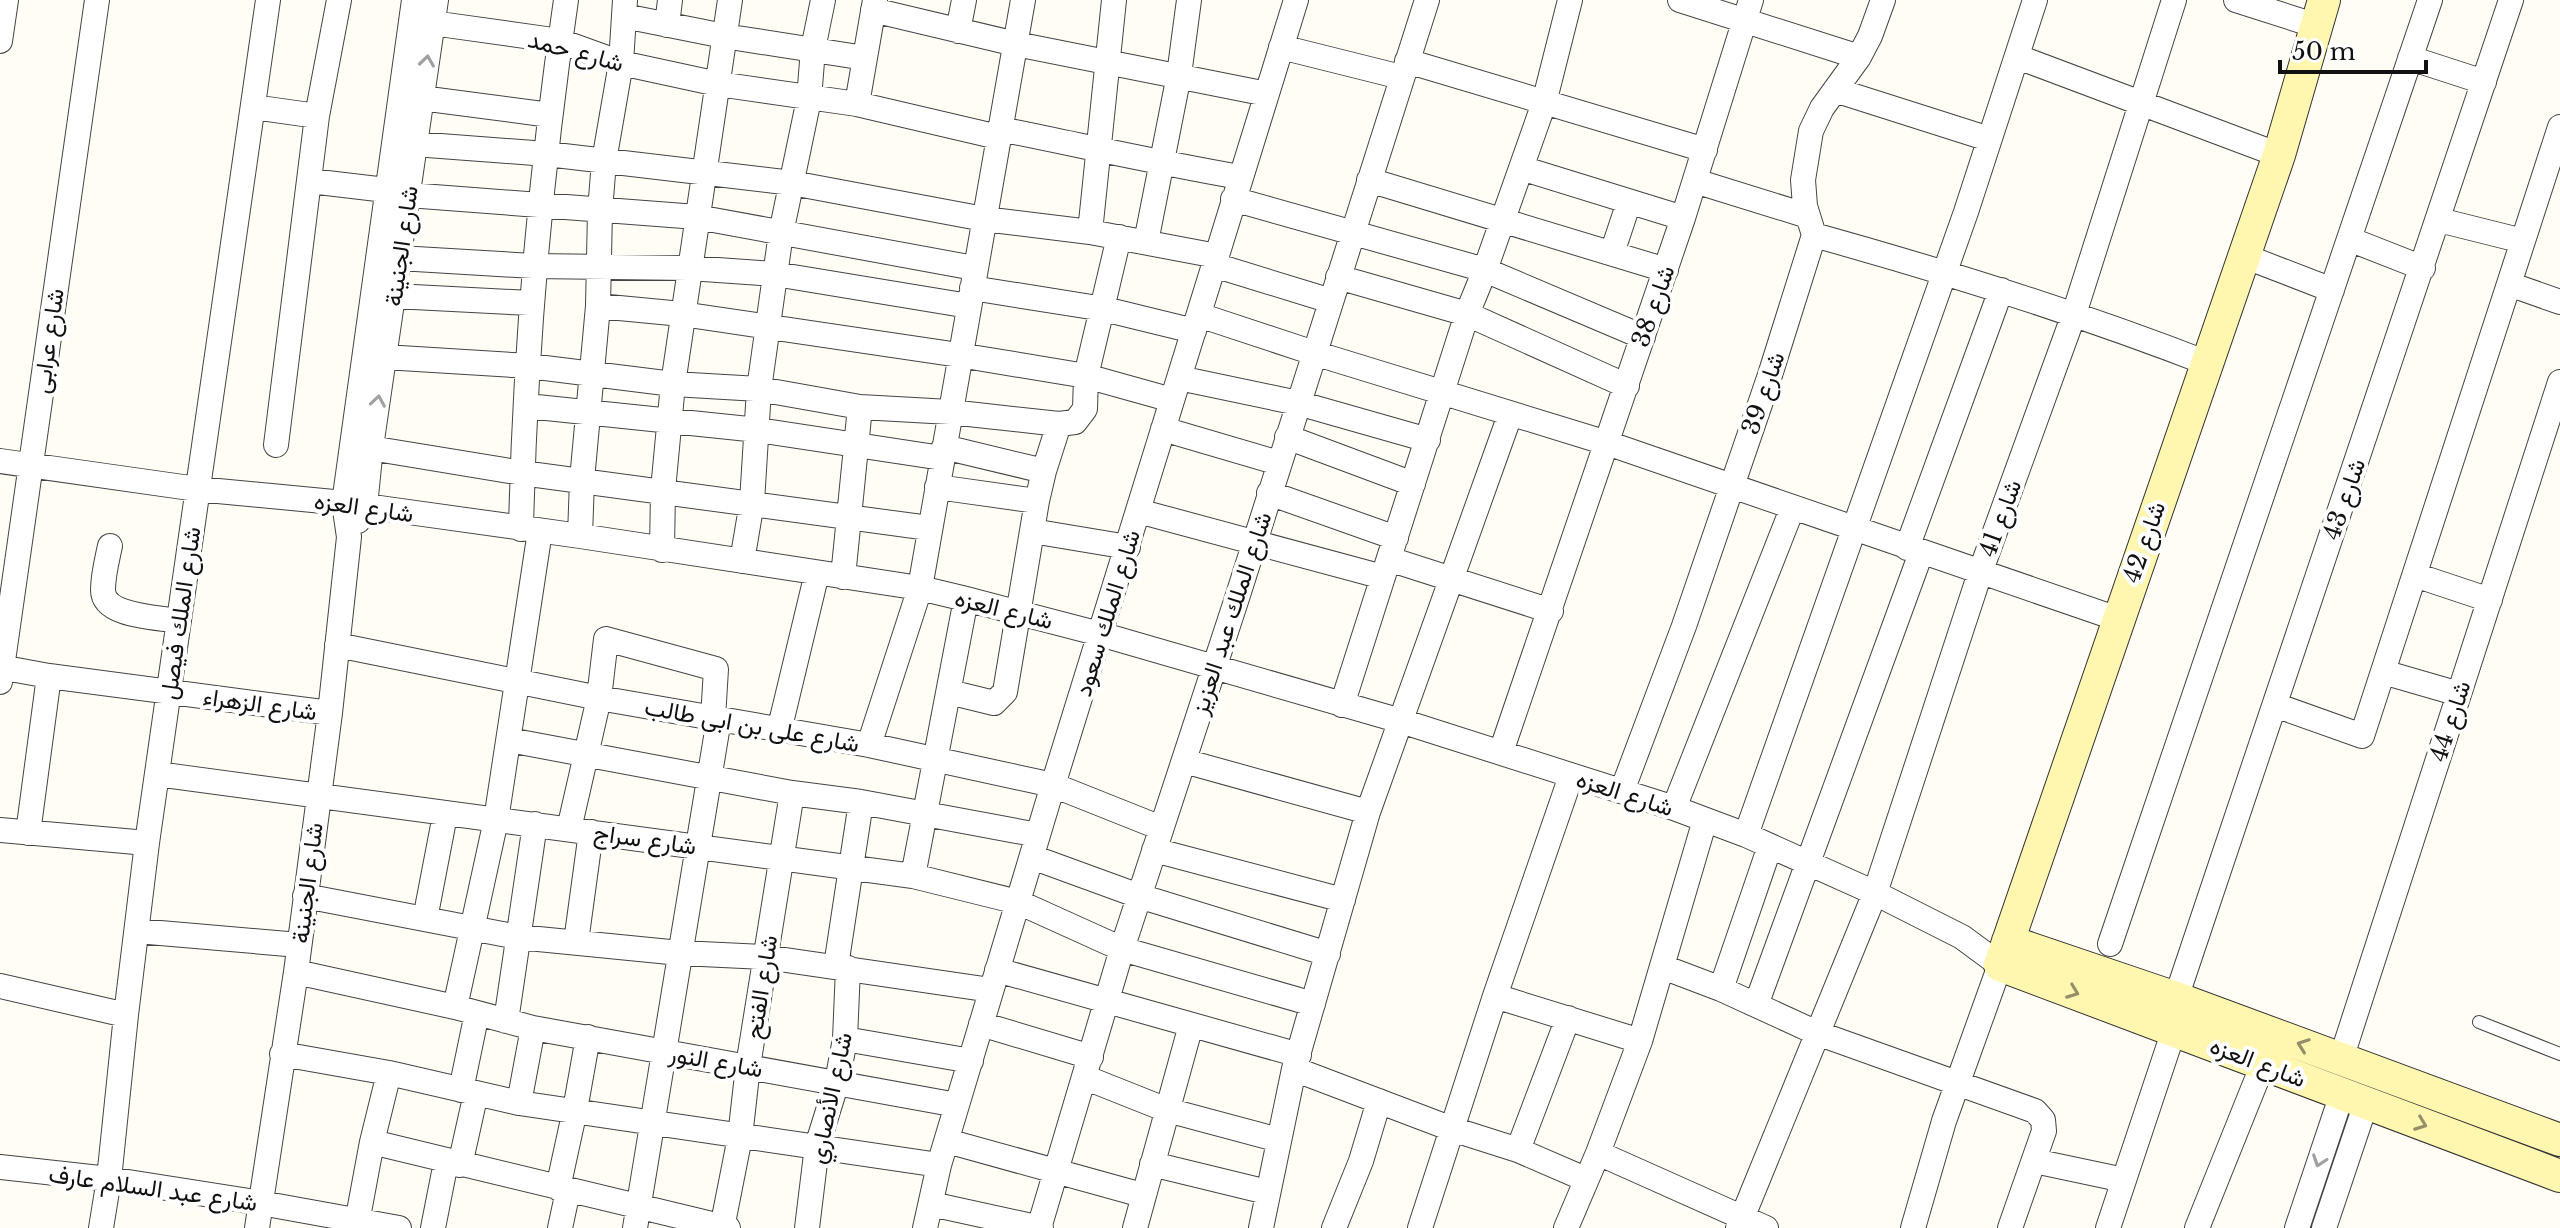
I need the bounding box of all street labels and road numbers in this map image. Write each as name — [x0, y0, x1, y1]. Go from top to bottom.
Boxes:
street label: شارع حمد — [525, 24, 627, 80]
street label: شارع الجنينة — [378, 184, 426, 308]
street label: شارع 38 — [1626, 261, 1682, 351]
street label: شارع عرابى — [26, 287, 72, 396]
street label: شارع 39 — [1735, 348, 1793, 439]
street label: شارع 43 — [2317, 455, 2373, 544]
street label: شارع 41 — [1973, 475, 2029, 561]
street label: شارع العزه — [312, 486, 416, 530]
street label: شارع 42 — [2117, 498, 2173, 587]
street label: شارع الملك عبد العزيز — [1184, 508, 1279, 720]
street label: شارع الملك فيصل — [154, 525, 208, 702]
street label: شارع الملك سعود — [1068, 526, 1148, 700]
street label: شارع العزه — [952, 583, 1056, 637]
street label: شارع 44 — [2423, 677, 2479, 766]
street label: شارع الزهراء — [201, 682, 319, 728]
street label: شارع على بن ابى طالب — [642, 692, 862, 760]
street label: شارع العزه — [1572, 764, 1677, 824]
street label: شارع سراج — [592, 817, 698, 863]
street label: شارع الجنينة — [285, 821, 331, 945]
street label: شارع الفتح — [738, 933, 786, 1041]
street label: شارع الأنصاري — [802, 1030, 863, 1167]
street label: شارع العزه — [2205, 1031, 2310, 1095]
street label: شارع النور — [666, 1038, 765, 1085]
street label: شارع عبد السلام عارف — [47, 1159, 259, 1219]

